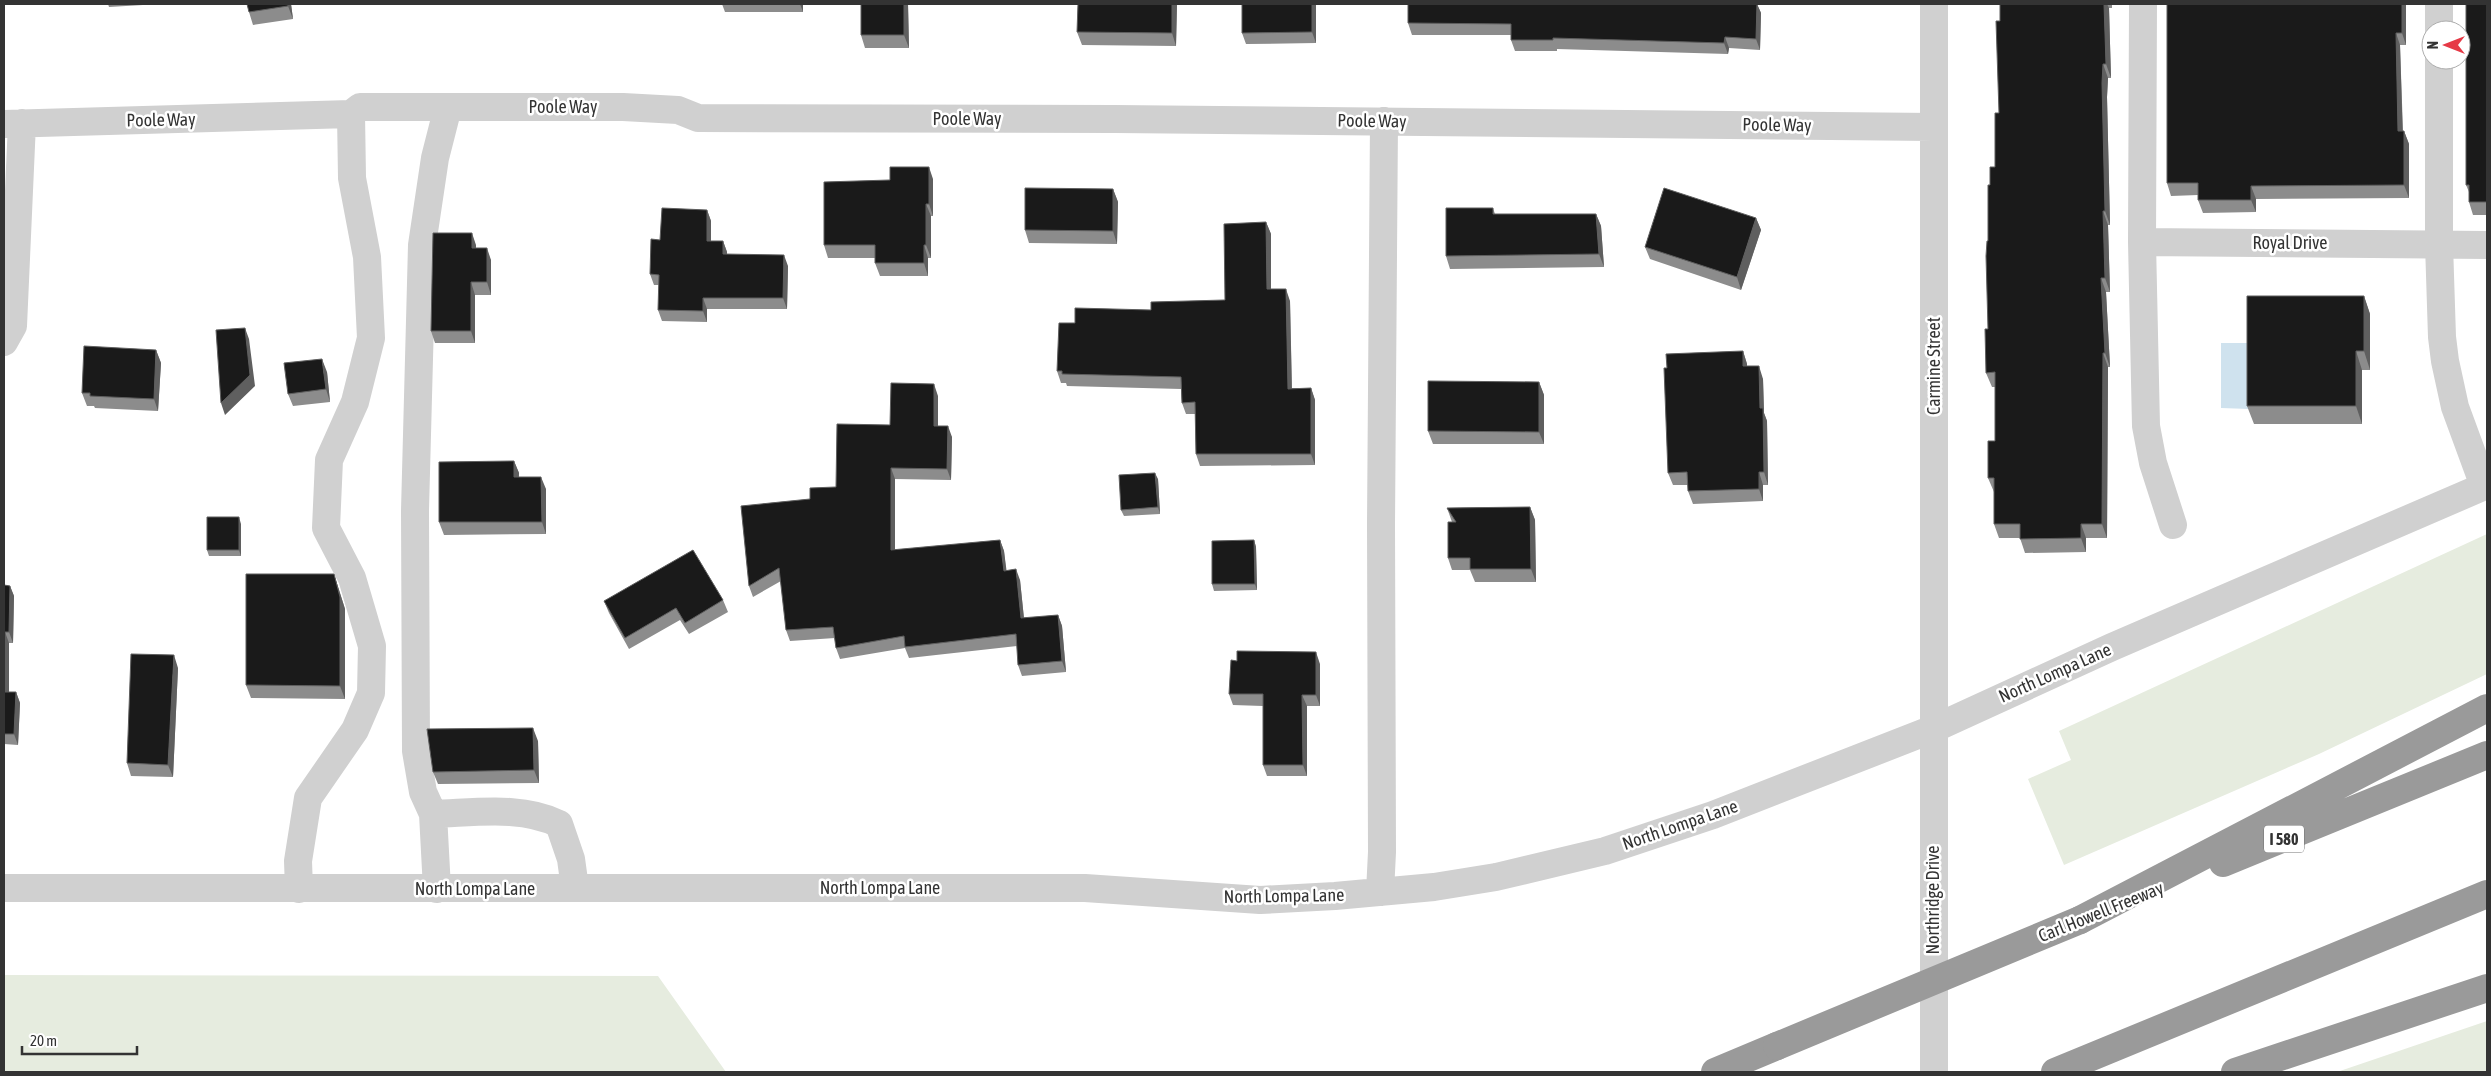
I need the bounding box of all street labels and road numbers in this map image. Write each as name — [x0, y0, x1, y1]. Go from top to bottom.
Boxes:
street label: Poole Way — [528, 96, 598, 117]
street label: Poole Way — [126, 108, 196, 131]
street label: Poole Way — [932, 108, 1002, 129]
street label: Poole Way — [1337, 109, 1407, 132]
street label: Poole Way — [1742, 113, 1812, 136]
street label: Royal Drive — [2252, 232, 2328, 253]
street label: Carmine Street — [1923, 317, 1944, 415]
street label: North Lompa Lane — [1995, 638, 2114, 707]
street label: North Lompa Lane — [1619, 795, 1740, 854]
road number: I 580 — [2264, 826, 2304, 852]
street label: Northridge Drive — [1922, 845, 1943, 955]
street label: North Lompa Lane — [820, 877, 940, 898]
street label: Carl Howell Freeway — [2035, 877, 2166, 946]
street label: North Lompa Lane — [415, 878, 535, 899]
street label: North Lompa Lane — [1224, 884, 1344, 907]

